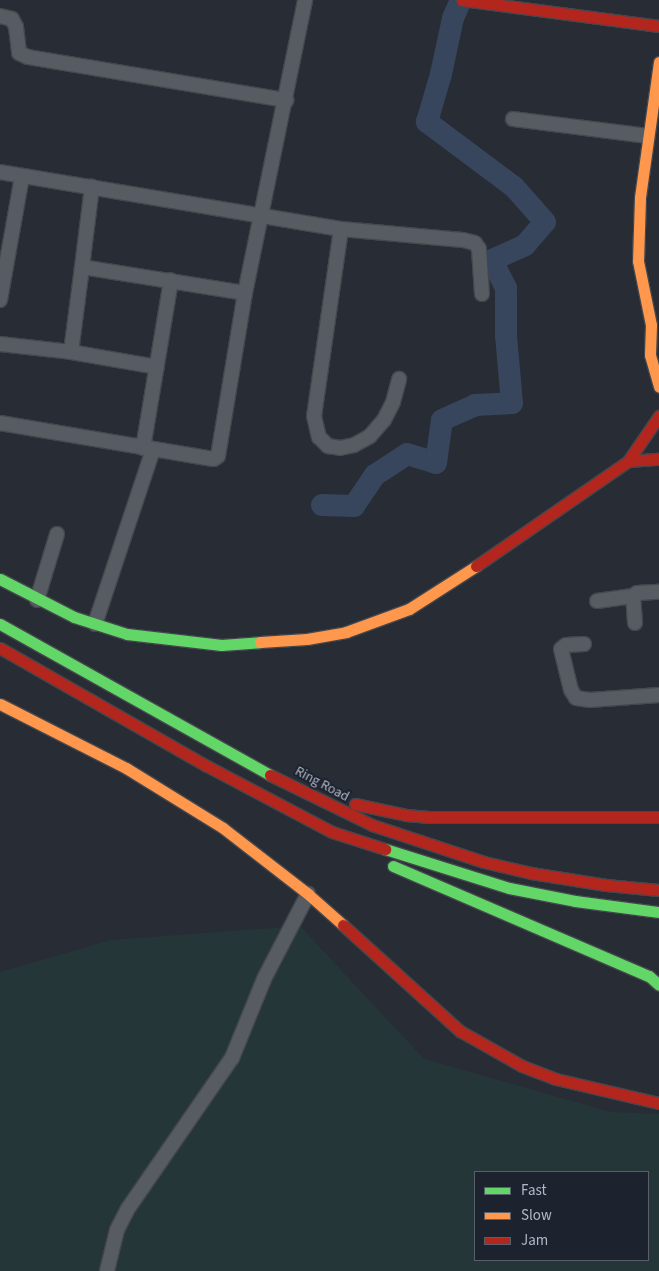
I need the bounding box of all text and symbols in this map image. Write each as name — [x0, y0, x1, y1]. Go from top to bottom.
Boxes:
street label: Ring Road — [292, 763, 352, 805]
legend — [474, 1171, 649, 1261]
text: Fast — [521, 1180, 547, 1201]
text: Slow — [521, 1205, 552, 1226]
text: Jam — [521, 1230, 548, 1251]

